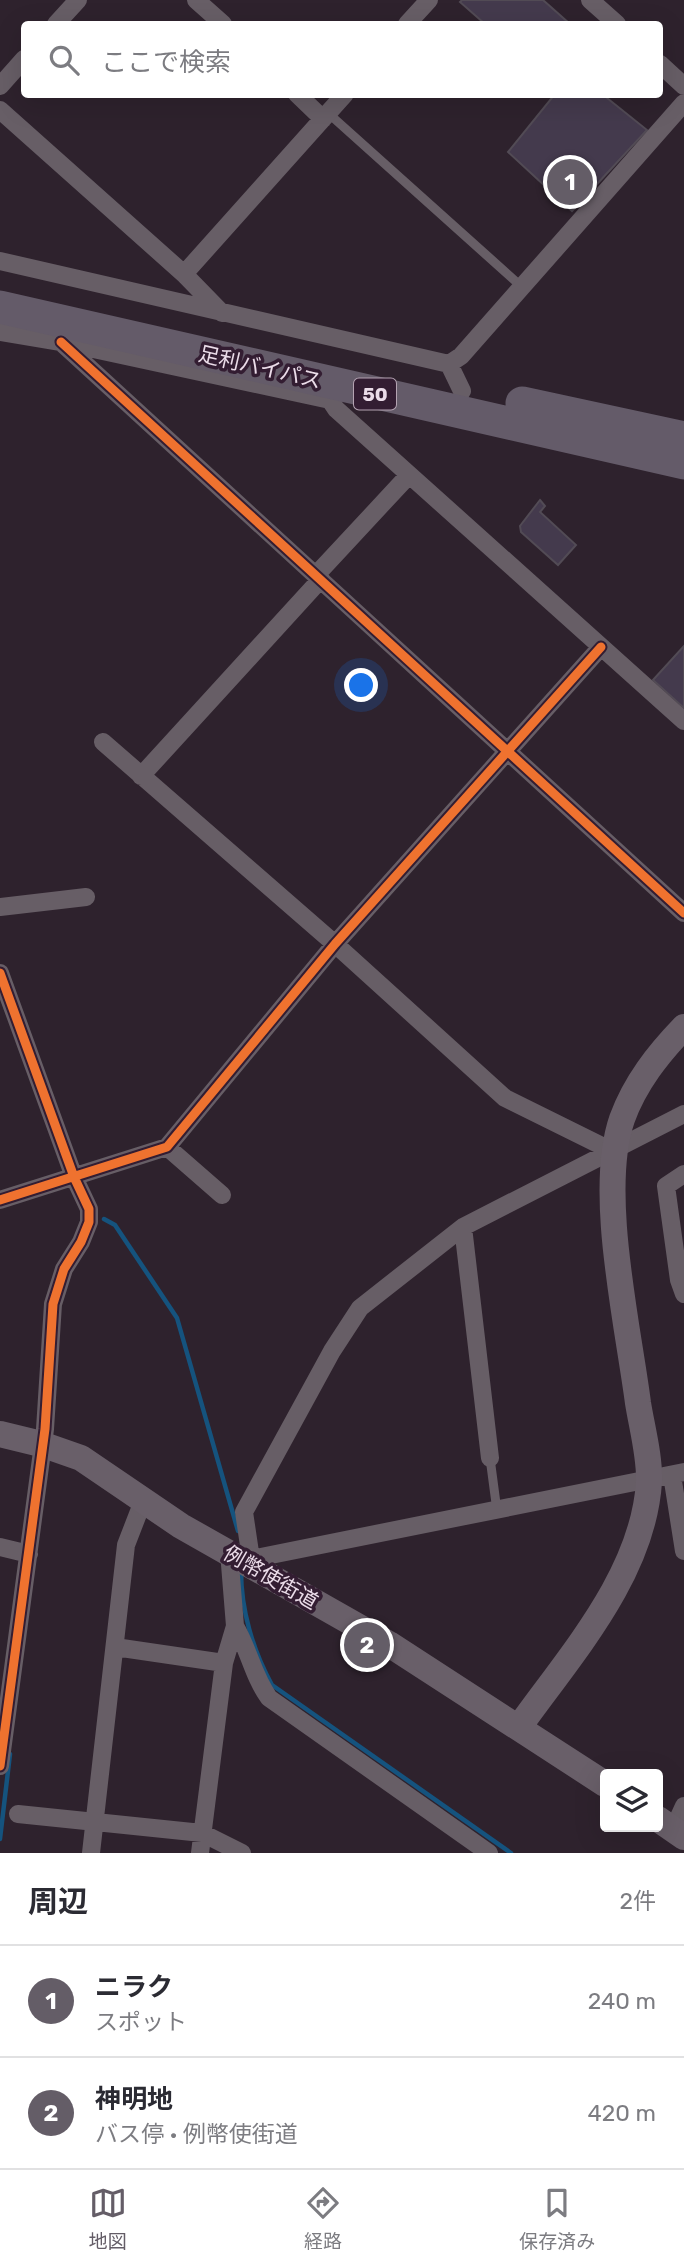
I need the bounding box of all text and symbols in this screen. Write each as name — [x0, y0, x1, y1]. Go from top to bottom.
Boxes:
search box — [21, 21, 663, 98]
icon: search — [45, 41, 83, 79]
text: ここで検索 — [101, 47, 231, 78]
pin: 1 — [547, 156, 593, 208]
street label: 足利バイパス — [196, 341, 324, 393]
road number: 50 — [354, 378, 396, 410]
your location — [344, 668, 378, 702]
street label: 例幣使街道 — [219, 1540, 323, 1614]
pin: 2 — [344, 1619, 390, 1671]
map controls — [600, 1769, 663, 1832]
button: layers — [600, 1769, 663, 1832]
text: 周辺 — [28, 1884, 88, 1920]
text: 2件 — [619, 1887, 656, 1915]
text: ニラク — [95, 1972, 173, 2003]
text: 1 — [45, 1987, 57, 2015]
text: 240 m — [588, 1987, 656, 2015]
text: スポット — [95, 2008, 187, 2036]
text: 神明地 — [95, 2084, 173, 2115]
text: 2 — [44, 2099, 58, 2127]
text: 420 m — [588, 2099, 656, 2127]
text: バス停 · 例幣使街道 — [95, 2120, 298, 2148]
tab: 地図 — [89, 2184, 127, 2253]
tab: 経路 — [304, 2184, 342, 2253]
tab: 保存済み — [519, 2184, 595, 2253]

